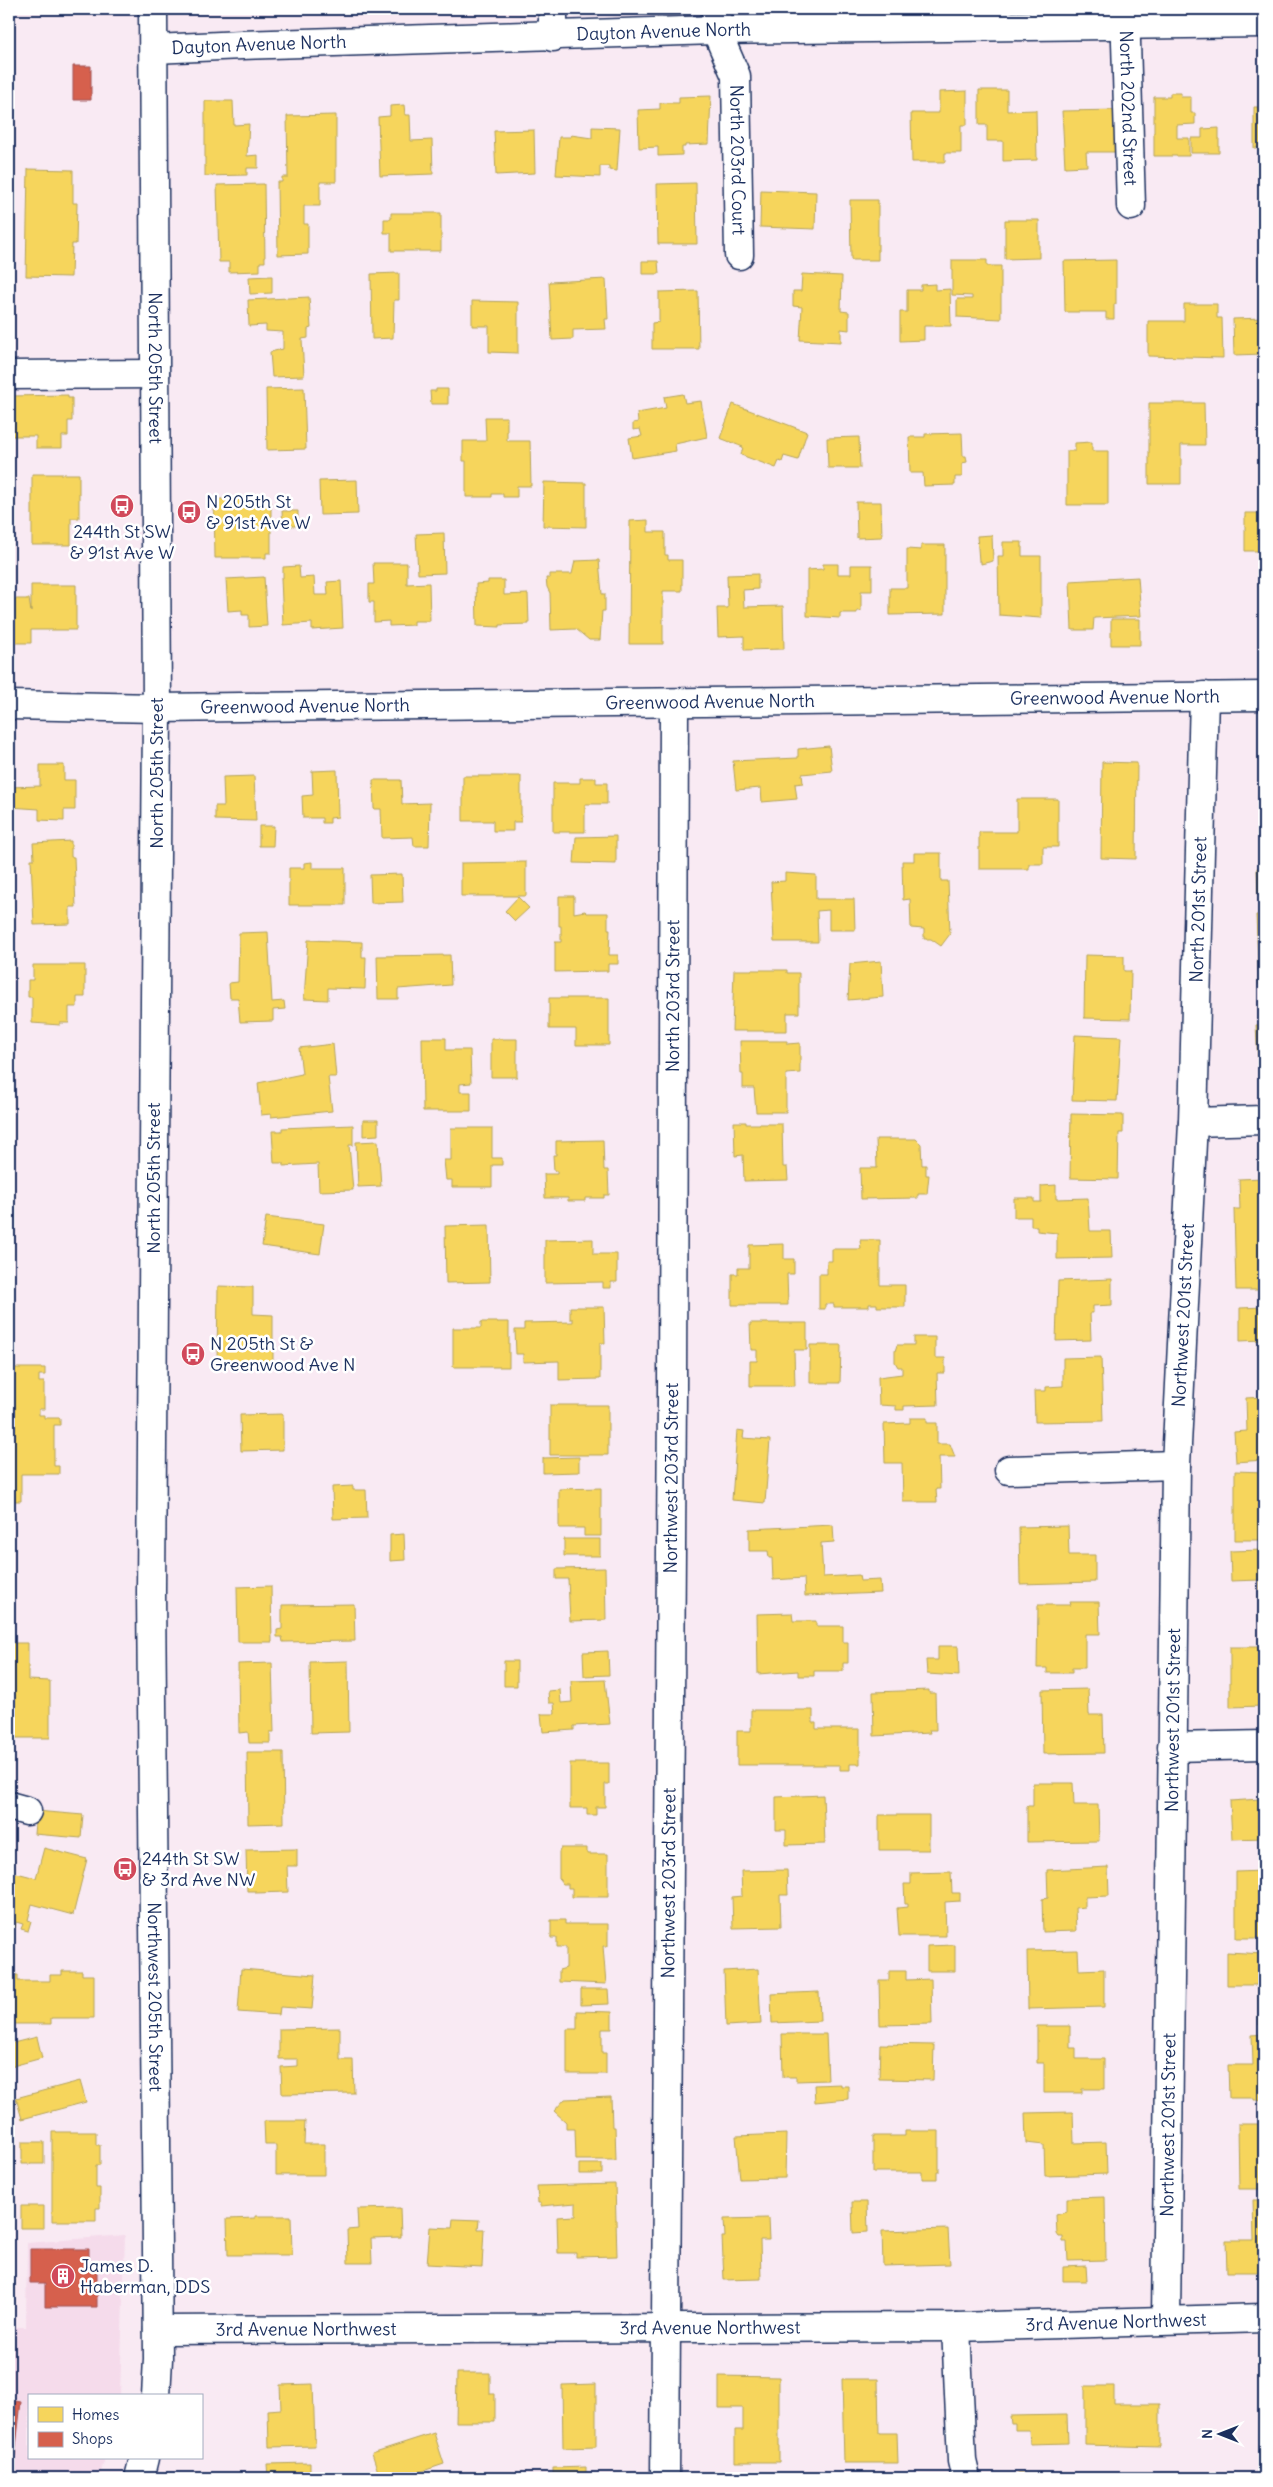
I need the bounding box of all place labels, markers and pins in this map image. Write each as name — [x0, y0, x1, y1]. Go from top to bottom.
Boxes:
place label: N 205th St & 91st Ave W — [206, 490, 311, 534]
bus stop icon: 244th St SW & 91st Ave W — [109, 493, 135, 519]
bus stop icon: N 205th St & 91st Ave W — [176, 499, 202, 525]
place label: 244th St SW & 91st Ave W — [70, 520, 174, 564]
place label: N 205th St & Greenwood Ave N — [210, 1332, 355, 1376]
bus stop icon: N 205th St & Greenwood Ave N — [180, 1341, 206, 1367]
place label: 244th St SW & 3rd Ave NW — [142, 1847, 255, 1891]
bus stop icon: 244th St SW & 3rd Ave NW — [112, 1856, 138, 1882]
place label: James D. Haberman, DDS — [80, 2254, 210, 2298]
building icon: James D. Haberman, DDS — [50, 2263, 76, 2289]

